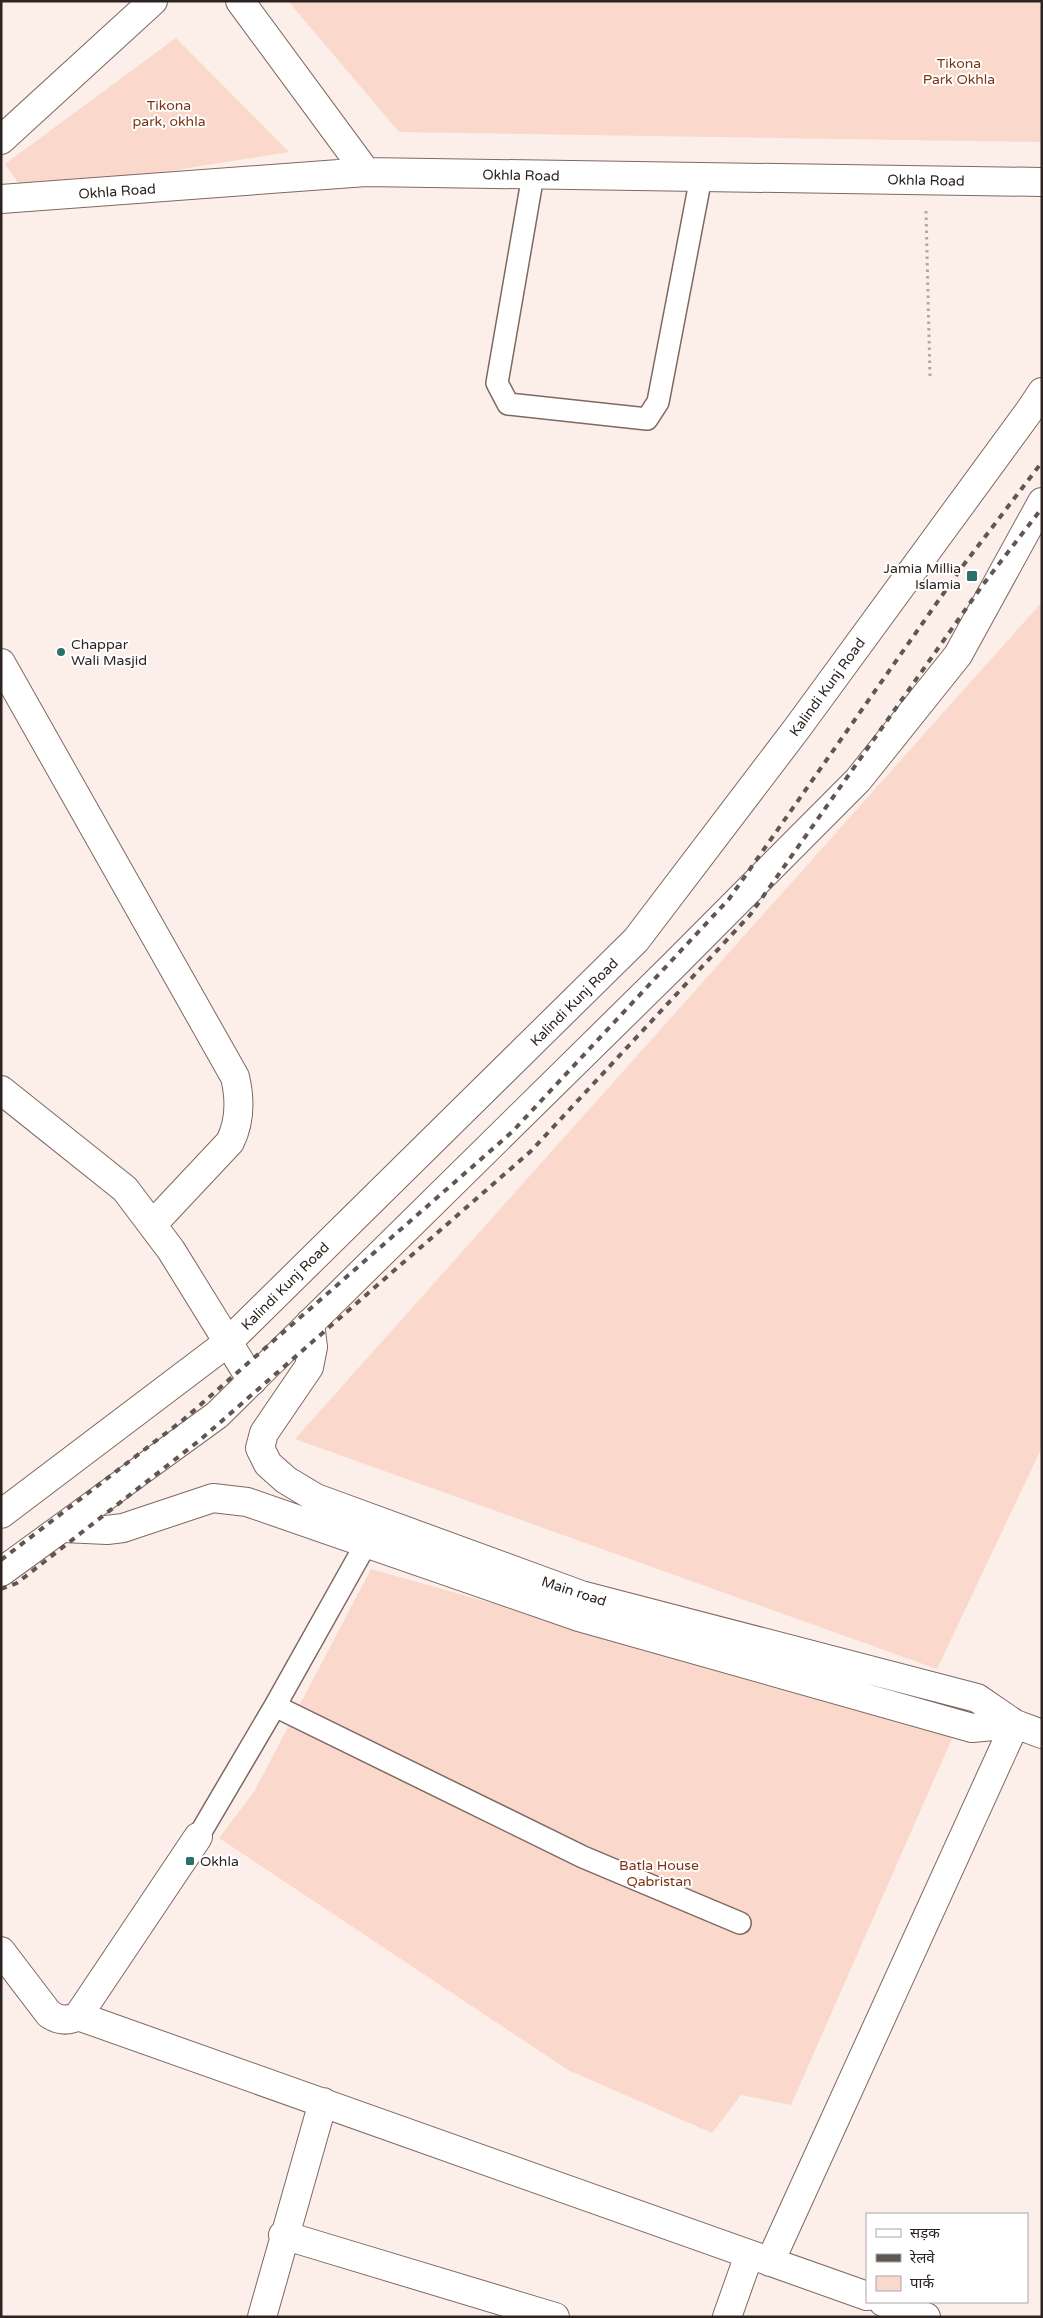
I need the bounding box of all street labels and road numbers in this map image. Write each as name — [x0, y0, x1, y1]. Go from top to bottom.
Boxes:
street label: Okhla Road — [482, 166, 560, 185]
street label: Okhla Road — [887, 171, 965, 190]
street label: Okhla Road — [78, 180, 156, 203]
street label: Kalindi Kunj Road — [786, 635, 869, 740]
street label: Kalindi Kunj Road — [527, 955, 622, 1050]
street label: Kalindi Kunj Road — [238, 1239, 333, 1334]
street label: Main road — [539, 1573, 609, 1610]

